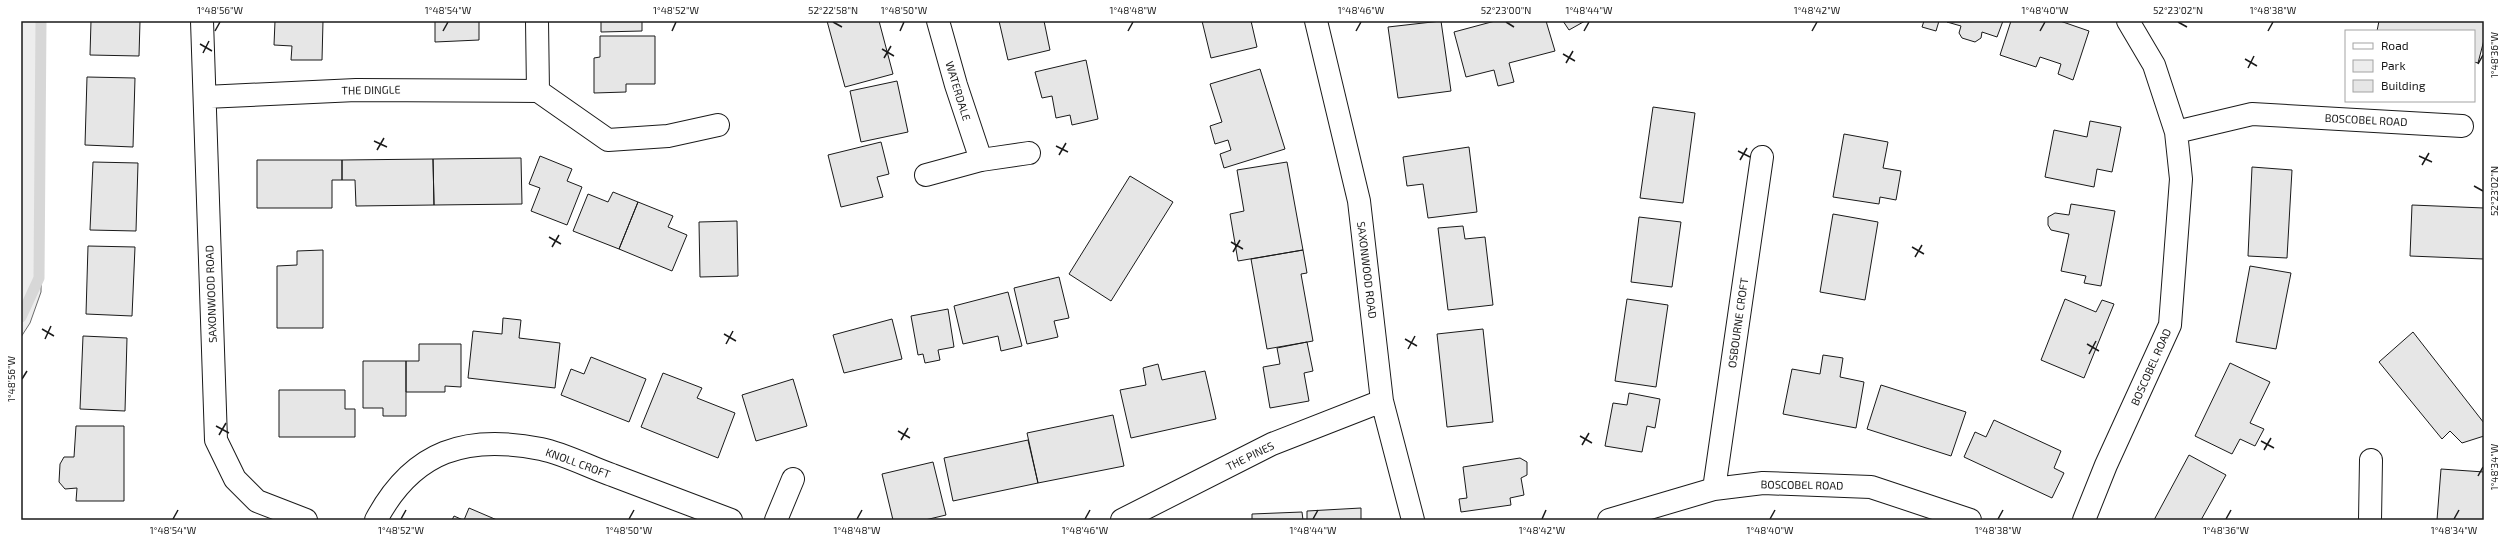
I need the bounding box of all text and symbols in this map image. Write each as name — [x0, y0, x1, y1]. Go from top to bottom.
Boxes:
text: 1°48'56"W — [197, 4, 244, 16]
text: 1°48'54"W — [425, 4, 472, 16]
text: 1°48'52"W — [653, 4, 699, 16]
text: 52°22'58"N — [808, 4, 858, 16]
text: 1°48'50"W — [881, 4, 928, 16]
text: 1°48'48"W — [1110, 4, 1157, 16]
text: 1°48'46"W — [1338, 4, 1385, 16]
text: 52°23'00"N — [1481, 4, 1531, 16]
text: 1°48'44"W — [1566, 4, 1613, 16]
text: 1°48'42"W — [1794, 4, 1841, 16]
text: 1°48'40"W — [2022, 4, 2069, 16]
text: 52°23'02"N — [2153, 4, 2203, 16]
text: 1°48'38"W — [2250, 4, 2297, 16]
legend — [2345, 30, 2475, 102]
text: 1°48'36"W — [2488, 31, 2500, 78]
text: Road — [2381, 38, 2409, 52]
text: Park — [2381, 58, 2406, 72]
street label: WATERDALE — [943, 59, 974, 122]
text: Building — [2381, 78, 2426, 92]
street label: THE DINGLE — [341, 82, 401, 97]
street label: BOSCOBEL ROAD — [2324, 111, 2408, 128]
text: 52°23'02"N — [2488, 166, 2500, 216]
street label: SAXONWOOD ROAD — [1355, 221, 1380, 319]
street label: SAXONWOOD ROAD — [202, 245, 219, 343]
street label: OSBOURNE CROFT — [1725, 276, 1750, 369]
street label: BOSCOBEL ROAD — [2128, 326, 2173, 407]
text: 1°48'56"W — [5, 355, 17, 402]
street label: THE PINES — [1224, 438, 1276, 473]
text: 1°48'34"W — [2488, 443, 2500, 490]
street label: KNOLL CROFT — [544, 445, 613, 480]
street label: BOSCOBEL ROAD — [1760, 477, 1844, 492]
text: 1°48'54"W — [150, 524, 197, 536]
text: 1°48'52"W — [378, 524, 424, 536]
text: 1°48'50"W — [606, 524, 653, 536]
text: 1°48'48"W — [834, 524, 881, 536]
text: 1°48'46"W — [1062, 524, 1109, 536]
text: 1°48'44"W — [1290, 524, 1337, 536]
text: 1°48'42"W — [1519, 524, 1566, 536]
text: 1°48'40"W — [1747, 524, 1794, 536]
text: 1°48'38"W — [1975, 524, 2022, 536]
text: 1°48'36"W — [2203, 524, 2250, 536]
text: 1°48'34"W — [2431, 524, 2478, 536]

